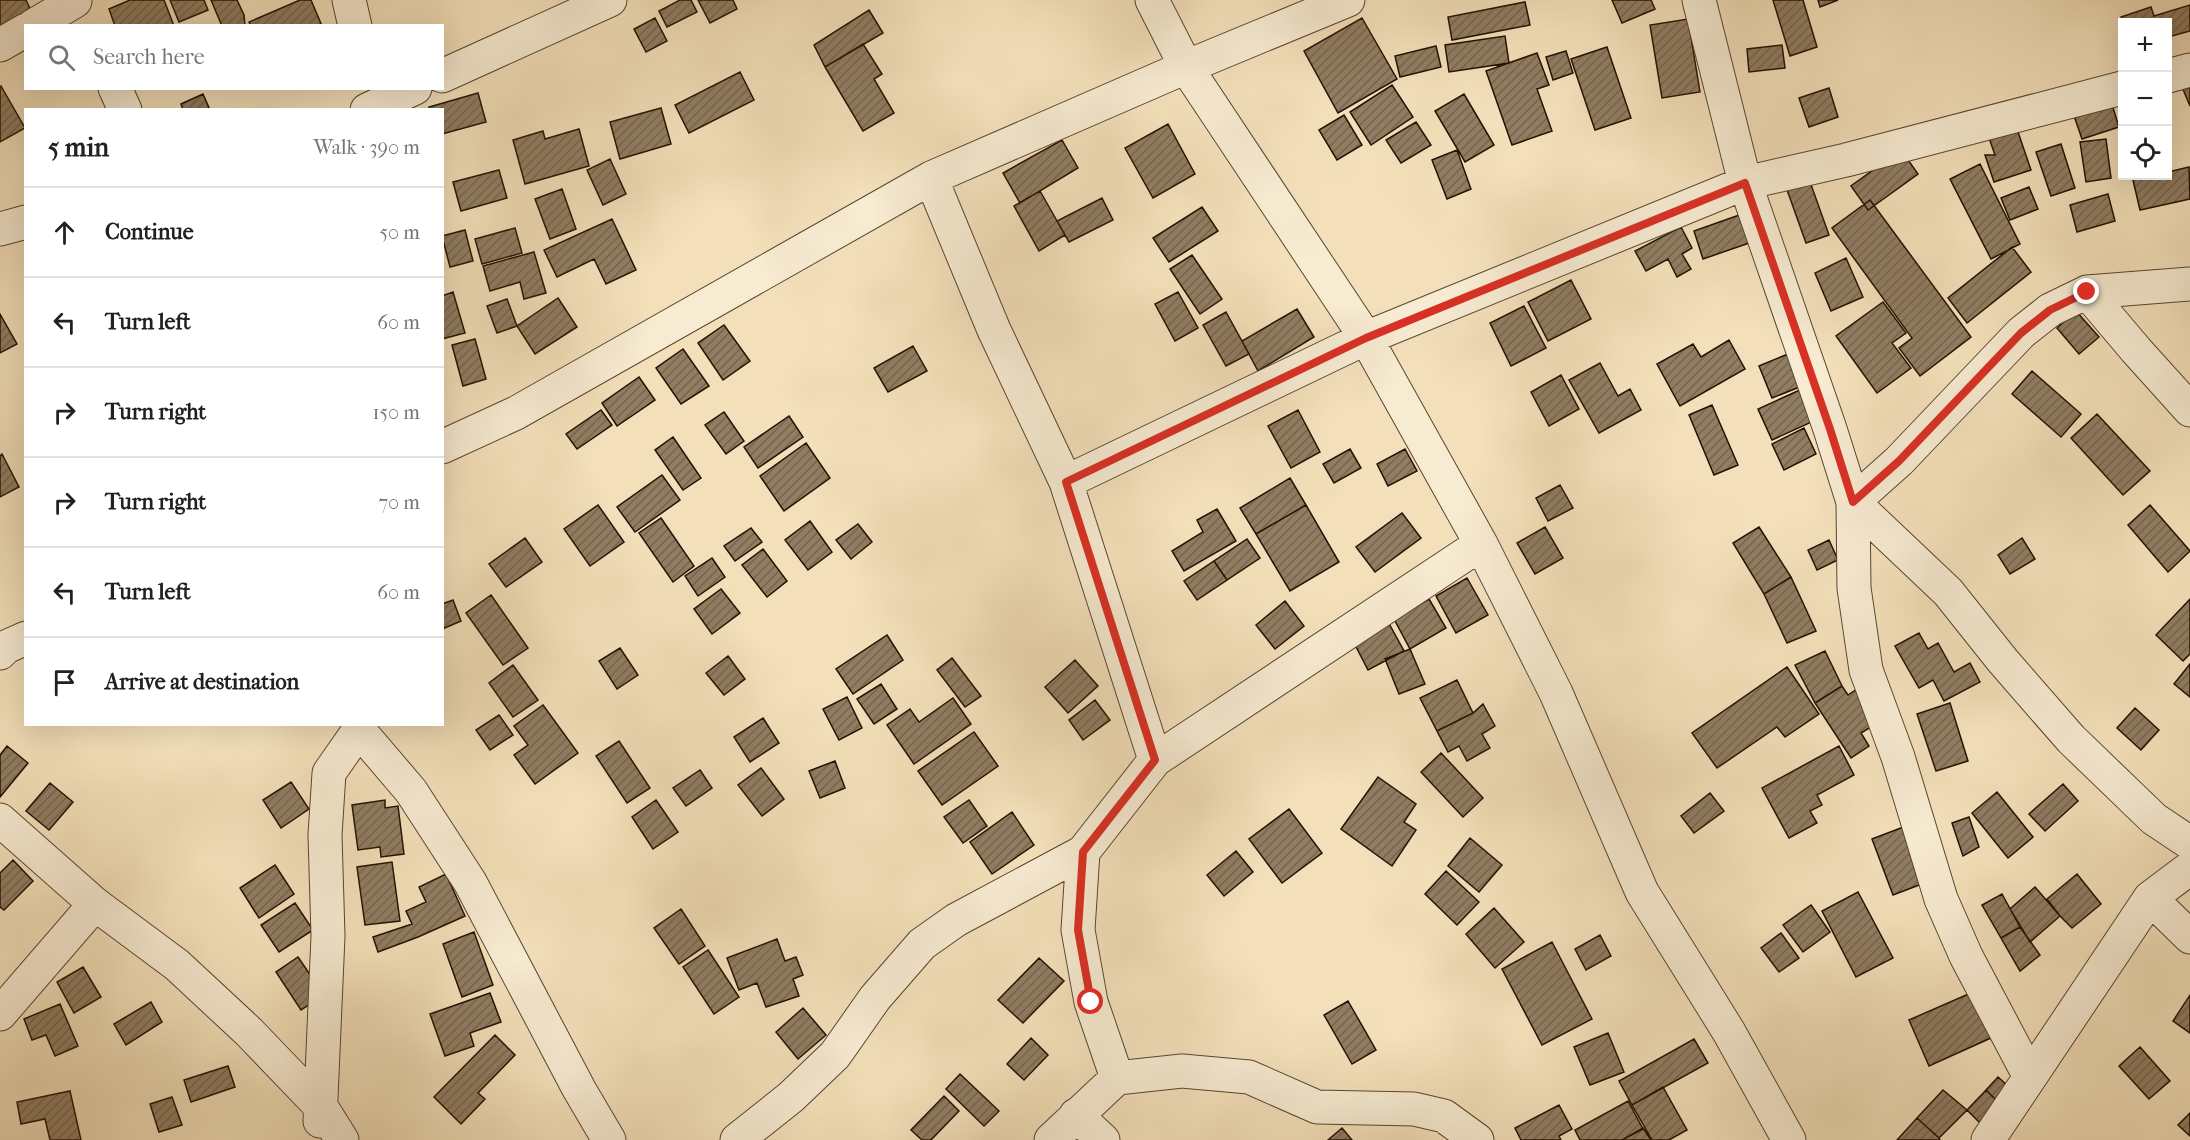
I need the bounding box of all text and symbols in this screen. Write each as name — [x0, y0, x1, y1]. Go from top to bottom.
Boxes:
map controls — [2118, 18, 2172, 180]
button: + — [2118, 18, 2172, 72]
search box — [24, 24, 444, 90]
icon: search — [45, 41, 78, 74]
text: Search here — [93, 44, 205, 70]
button: − — [2118, 72, 2172, 126]
button: locate — [2118, 126, 2172, 180]
text: 5 min — [48, 132, 109, 163]
text: Walk · 390 m — [313, 136, 420, 159]
icon: ahead — [48, 216, 81, 249]
text: Continue — [105, 219, 194, 245]
text: 50 m — [379, 221, 420, 244]
route end — [2073, 278, 2099, 304]
icon: left — [48, 306, 81, 339]
text: Turn left — [105, 309, 191, 335]
text: 60 m — [377, 311, 420, 334]
icon: right — [48, 396, 81, 429]
text: Turn right — [105, 399, 206, 425]
text: 150 m — [372, 401, 420, 424]
icon: right — [48, 486, 81, 519]
text: Turn right — [105, 489, 206, 515]
text: 70 m — [378, 491, 420, 514]
icon: left — [48, 576, 81, 609]
text: Turn left — [105, 579, 191, 605]
text: 60 m — [377, 581, 420, 604]
icon: arrive — [48, 666, 81, 699]
text: Arrive at destination — [105, 669, 299, 695]
route start — [1077, 988, 1103, 1014]

